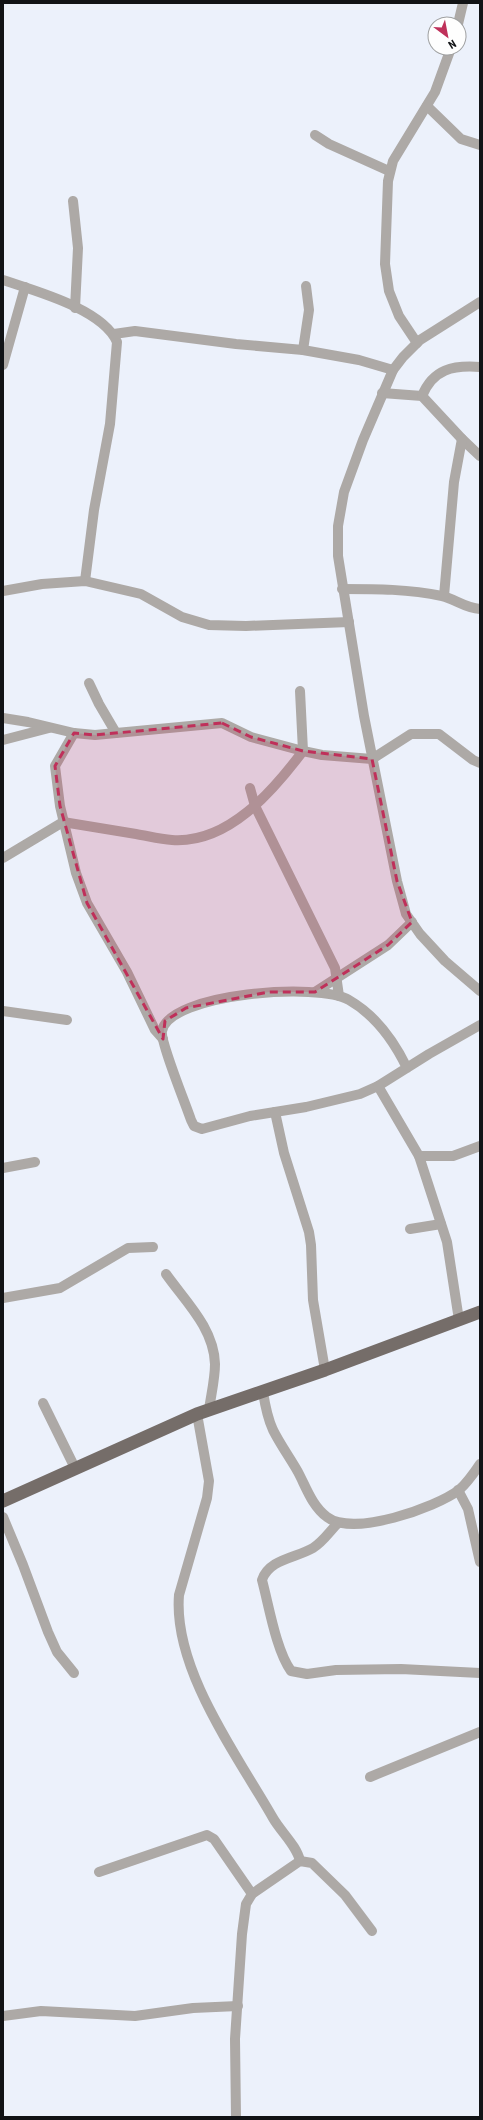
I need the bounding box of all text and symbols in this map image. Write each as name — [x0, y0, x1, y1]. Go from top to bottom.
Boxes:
north arrow — [427, 16, 467, 56]
text: N — [446, 37, 458, 51]

